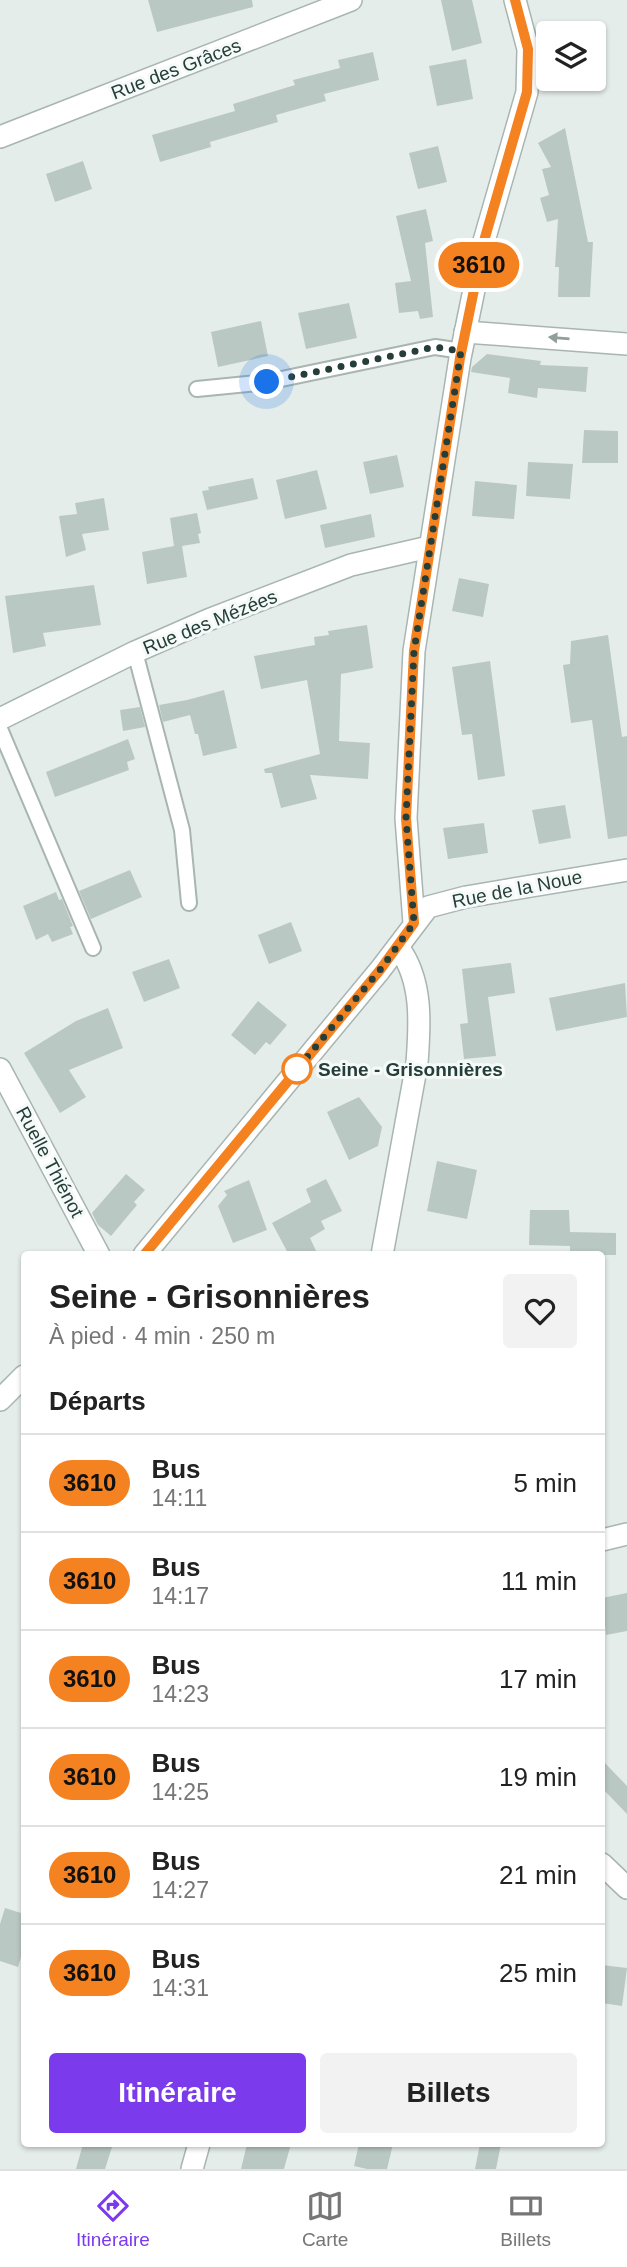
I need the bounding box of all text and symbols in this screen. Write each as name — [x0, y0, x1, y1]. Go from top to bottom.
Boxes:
map controls — [536, 21, 606, 91]
button: layers — [536, 21, 606, 91]
street label: Rue des Grâces — [108, 35, 244, 103]
line badge: 3610 — [430, 242, 528, 288]
text: 3610 — [452, 251, 506, 278]
one-way arrow — [548, 332, 570, 343]
your location — [249, 364, 284, 399]
street label: Rue des Mézées — [140, 586, 280, 658]
street label: Rue de la Noue — [450, 866, 584, 912]
marker: Seine - Grisonnières — [282, 1054, 312, 1084]
place label: Seine - Grisonnières — [318, 1059, 503, 1080]
street label: Ruelle Thiénot — [12, 1103, 88, 1221]
button: heart — [503, 1274, 577, 1348]
text: Seine - Grisonnières — [49, 1278, 370, 1315]
text: À pied · 4 min · 250 m — [49, 1323, 275, 1349]
text: Départs — [49, 1386, 146, 1416]
text: Bus — [151, 1454, 201, 1484]
text: 5 min — [513, 1468, 577, 1498]
text: 3610 — [63, 1469, 116, 1496]
text: 14:11 — [151, 1485, 207, 1511]
text: Bus — [151, 1552, 201, 1582]
text: 11 min — [501, 1566, 577, 1596]
text: 3610 — [63, 1567, 116, 1594]
text: 14:17 — [151, 1583, 209, 1609]
text: Bus — [151, 1650, 201, 1680]
text: 17 min — [499, 1664, 577, 1694]
text: 3610 — [63, 1665, 116, 1692]
text: 14:23 — [151, 1681, 209, 1707]
text: Bus — [151, 1748, 201, 1778]
text: 19 min — [499, 1762, 577, 1792]
text: 3610 — [63, 1763, 116, 1790]
text: 14:25 — [151, 1779, 209, 1805]
text: Bus — [151, 1846, 201, 1876]
text: 21 min — [499, 1860, 577, 1890]
text: 3610 — [63, 1861, 116, 1888]
text: 14:27 — [151, 1877, 209, 1903]
text: Bus — [151, 1944, 201, 1974]
text: 25 min — [499, 1958, 577, 1988]
text: 3610 — [63, 1959, 116, 1986]
text: 14:31 — [151, 1975, 209, 2001]
button: Itinéraire — [49, 2053, 306, 2133]
button: Billets — [320, 2053, 577, 2133]
tab: Itinéraire — [76, 2187, 150, 2251]
tab: Carte — [302, 2187, 348, 2251]
tab: Billets — [500, 2187, 551, 2251]

